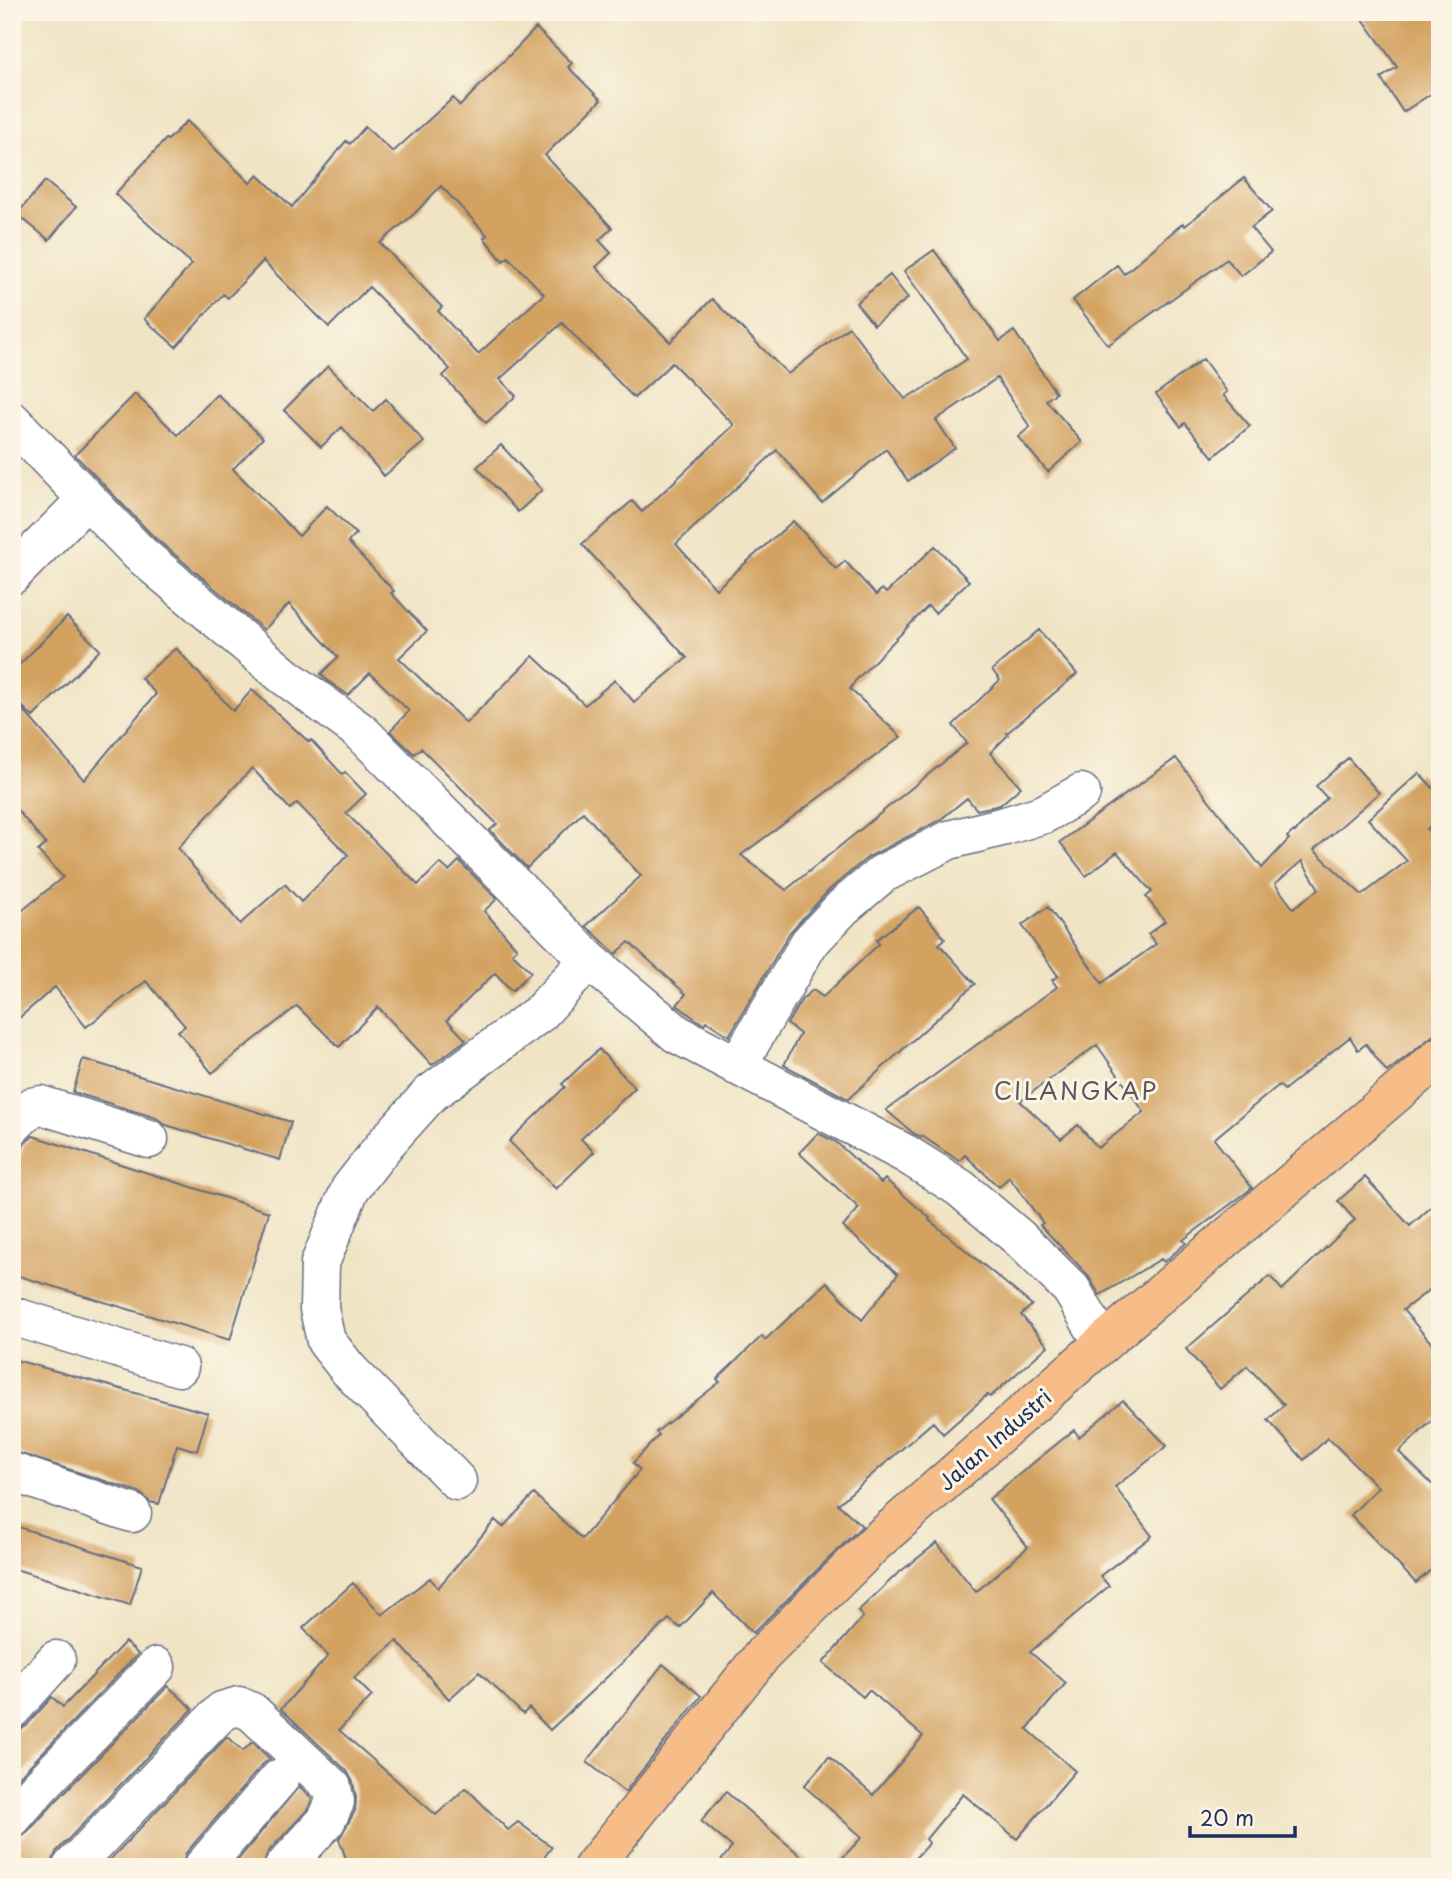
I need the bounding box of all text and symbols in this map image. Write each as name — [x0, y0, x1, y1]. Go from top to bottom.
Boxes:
district label: CILANGKAP — [994, 1072, 1158, 1108]
street label: Jalan Industri — [930, 1381, 1058, 1497]
scale bar — [1190, 1795, 1294, 1839]
text: 20 m — [1200, 1801, 1254, 1833]

